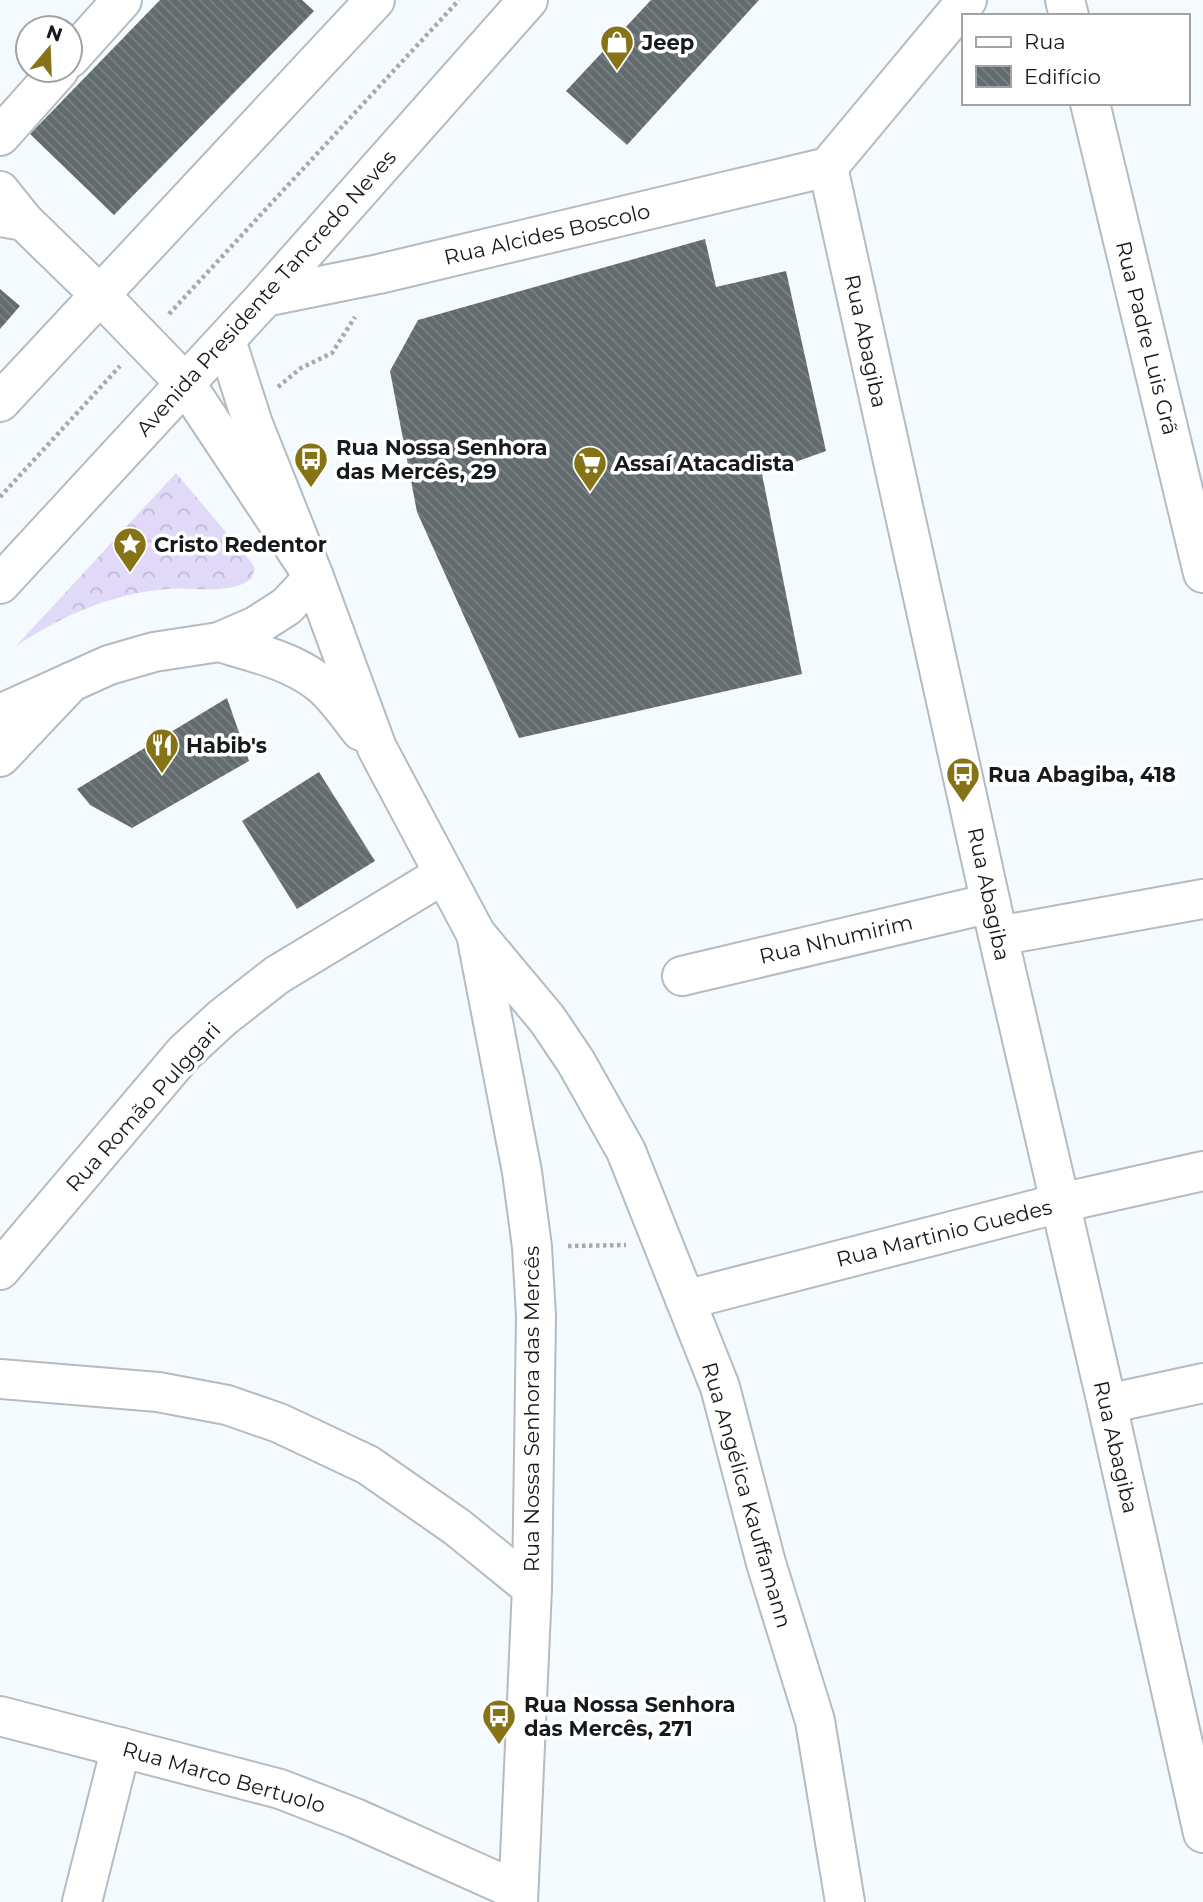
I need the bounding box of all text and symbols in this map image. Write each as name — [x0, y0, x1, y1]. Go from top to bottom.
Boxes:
north arrow — [14, 14, 84, 84]
legend — [962, 14, 1189, 105]
text: N — [43, 20, 65, 47]
shop icon: Jeep — [598, 23, 636, 72]
text: Rua — [1024, 29, 1066, 54]
place label: Jeep — [641, 30, 694, 55]
text: Edifício — [1024, 64, 1101, 89]
street label: Avenida Presidente Tancredo Neves — [131, 145, 401, 441]
street label: Rua Alcides Boscolo — [442, 198, 652, 270]
street label: Rua Padre Luis Grã — [1111, 239, 1183, 437]
street label: Rua Abagiba — [840, 272, 892, 410]
place label: Rua Nossa Senhora das Mercês, 29 — [336, 435, 547, 484]
bus stop icon: Rua Nossa Senhora das Mercês, 29 — [292, 440, 330, 489]
supermarket icon: Assaí Atacadista — [571, 444, 609, 493]
place label: Assaí Atacadista — [613, 451, 794, 476]
place icon: Cristo Redentor — [111, 525, 149, 574]
place label: Cristo Redentor — [154, 532, 327, 557]
restaurant icon: Habib's — [143, 726, 181, 775]
place label: Habib's — [186, 733, 267, 758]
bus stop icon: Rua Abagiba, 418 — [944, 755, 982, 804]
place label: Rua Abagiba, 418 — [988, 762, 1176, 787]
street label: Rua Abagiba — [963, 825, 1015, 963]
street label: Rua Nhumirim — [757, 909, 915, 969]
street label: Rua Romão Pulggari — [61, 1017, 225, 1197]
street label: Rua Martinio Guedes — [834, 1194, 1054, 1272]
street label: Rua Nossa Senhora das Mercês — [519, 1246, 544, 1572]
street label: Rua Angélica Kauffamann — [697, 1359, 797, 1631]
street label: Rua Abagiba — [1089, 1378, 1143, 1516]
place label: Rua Nossa Senhora das Mercês, 271 — [524, 1692, 735, 1741]
bus stop icon: Rua Nossa Senhora das Mercês, 271 — [480, 1697, 518, 1746]
street label: Rua Marco Bertuolo — [120, 1736, 328, 1818]

